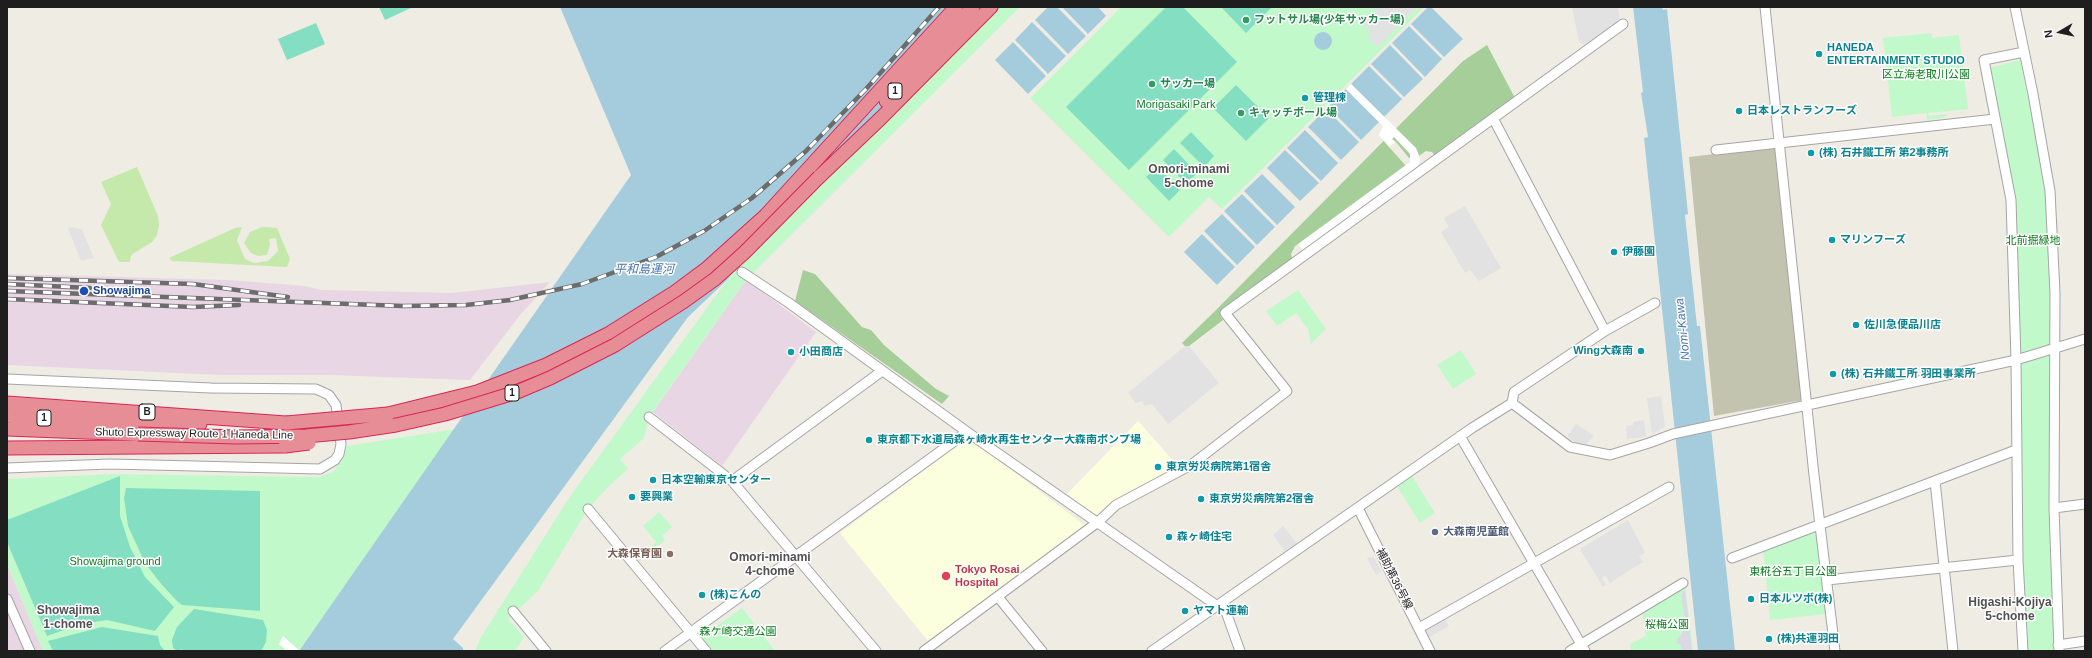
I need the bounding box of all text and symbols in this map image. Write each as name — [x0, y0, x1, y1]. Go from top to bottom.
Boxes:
north arrow — [2040, 12, 2080, 52]
place label: フットサル場(少年サッカー場) — [1254, 13, 1404, 27]
marker: フットサル場(少年サッカー場) — [1241, 15, 1251, 25]
text: N — [2042, 29, 2055, 39]
place label: HANEDA ENTERTAINMENT STUDIO — [1827, 41, 1965, 67]
marker: HANEDA ENTERTAINMENT STUDIO — [1814, 49, 1824, 59]
park label: 区立海老取川公園 — [1882, 68, 1970, 82]
place label: サッカー場 — [1160, 77, 1215, 91]
marker: サッカー場 — [1147, 79, 1157, 89]
road number: 1 — [888, 83, 902, 99]
place label: 管理棟 — [1313, 91, 1346, 105]
marker: 管理棟 — [1300, 93, 1310, 103]
park label: Morigasaki Park — [1137, 98, 1215, 112]
place label: 日本レストランフーズ — [1747, 104, 1857, 118]
place label: キャッチボール場 — [1249, 106, 1337, 120]
marker: 日本レストランフーズ — [1734, 106, 1744, 116]
marker: キャッチボール場 — [1236, 108, 1246, 118]
place label: (株) 石井鐵工所 第2事務所 — [1819, 146, 1949, 160]
marker: (株) 石井鐵工所 第2事務所 — [1806, 148, 1816, 158]
district label: Omori-minami 5-chome — [1148, 163, 1230, 191]
place label: マリンフーズ — [1840, 233, 1906, 247]
park label: 北前掘緑地 — [2006, 234, 2060, 248]
marker: マリンフーズ — [1827, 235, 1837, 245]
place label: 伊藤園 — [1622, 245, 1655, 259]
marker: 伊藤園 — [1609, 247, 1619, 257]
water label: 平和島運河 — [614, 263, 674, 277]
place label: Showajima — [93, 284, 150, 298]
marker: Showajima — [78, 285, 90, 297]
water label: Nomi-Kawa — [1673, 297, 1693, 361]
place label: 佐川急便品川店 — [1864, 318, 1941, 332]
marker: 佐川急便品川店 — [1851, 320, 1861, 330]
place label: Wing大森南 — [1573, 344, 1633, 358]
place label: 小田商店 — [799, 345, 843, 359]
marker: Wing大森南 — [1636, 346, 1646, 356]
marker: 小田商店 — [786, 347, 796, 357]
place label: (株) 石井鐵工所 羽田事業所 — [1841, 367, 1975, 381]
marker: (株) 石井鐵工所 羽田事業所 — [1828, 369, 1838, 379]
road number: 1 — [505, 385, 519, 401]
road number: B — [139, 404, 155, 420]
road number: 1 — [37, 410, 51, 426]
street label: Shuto Expressway Route 1 Haneda Line — [95, 426, 293, 442]
place label: 東京都下水道局森ヶ崎水再生センター大森南ポンプ場 — [877, 433, 1141, 447]
marker: 東京都下水道局森ヶ崎水再生センター大森南ポンプ場 — [864, 435, 874, 445]
place label: 東京労災病院第1宿舎 — [1166, 460, 1271, 474]
marker: 東京労災病院第1宿舎 — [1153, 462, 1163, 472]
place label: 日本空輸東京センター — [661, 473, 771, 487]
marker: 日本空輸東京センター — [648, 475, 658, 485]
place label: 要興業 — [640, 490, 673, 504]
marker: 要興業 — [627, 492, 637, 502]
place label: 東京労災病院第2宿舎 — [1209, 492, 1314, 506]
marker: 東京労災病院第2宿舎 — [1196, 494, 1206, 504]
place label: 大森南児童館 — [1443, 525, 1509, 539]
marker: 大森南児童館 — [1430, 527, 1440, 537]
place label: 森ヶ崎住宅 — [1177, 530, 1232, 544]
marker: 森ヶ崎住宅 — [1164, 532, 1174, 542]
street label: 補助第36号線 — [1373, 546, 1415, 612]
place label: 大森保育園 — [607, 547, 662, 561]
marker: 大森保育園 — [665, 549, 675, 559]
district label: Omori-minami 4-chome — [729, 551, 811, 579]
park label: Showajima ground — [69, 555, 161, 569]
place label: Tokyo Rosai Hospital — [955, 563, 1020, 589]
park label: 東糀谷五丁目公園 — [1749, 565, 1837, 579]
marker: Tokyo Rosai Hospital — [940, 570, 952, 582]
place label: (株)こんの — [710, 588, 761, 602]
marker: (株)こんの — [697, 590, 707, 600]
place label: 日本ルツボ(株) — [1759, 592, 1832, 606]
marker: 日本ルツボ(株) — [1746, 594, 1756, 604]
district label: Higashi-Kojiya 5-chome — [1968, 596, 2052, 624]
district label: Showajima 1-chome — [37, 604, 99, 632]
place label: ヤマト運輸 — [1193, 604, 1248, 618]
marker: ヤマト運輸 — [1180, 606, 1190, 616]
park label: 桜梅公園 — [1645, 618, 1689, 632]
park label: 森ケ崎交通公園 — [700, 625, 776, 639]
place label: (株)共運羽田 — [1777, 632, 1839, 646]
marker: (株)共運羽田 — [1764, 634, 1774, 644]

